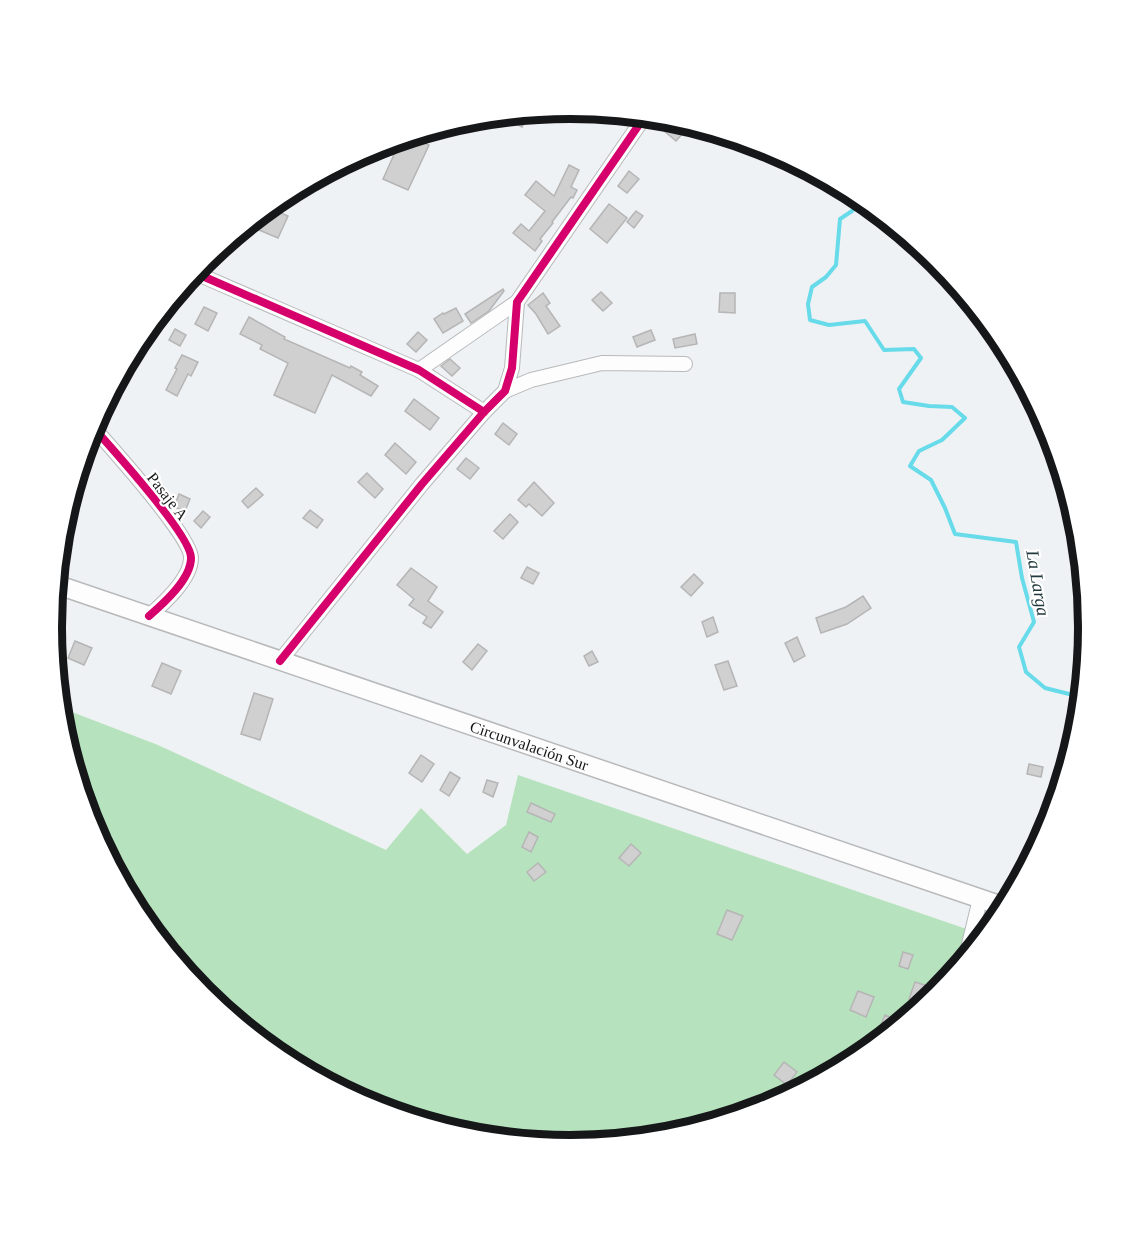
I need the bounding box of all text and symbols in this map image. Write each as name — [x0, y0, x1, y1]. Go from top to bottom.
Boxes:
street label: Pasaje A — [143, 469, 192, 524]
water label: La Larga — [1022, 547, 1054, 618]
street label: Circunvalación Sur — [468, 718, 591, 774]

